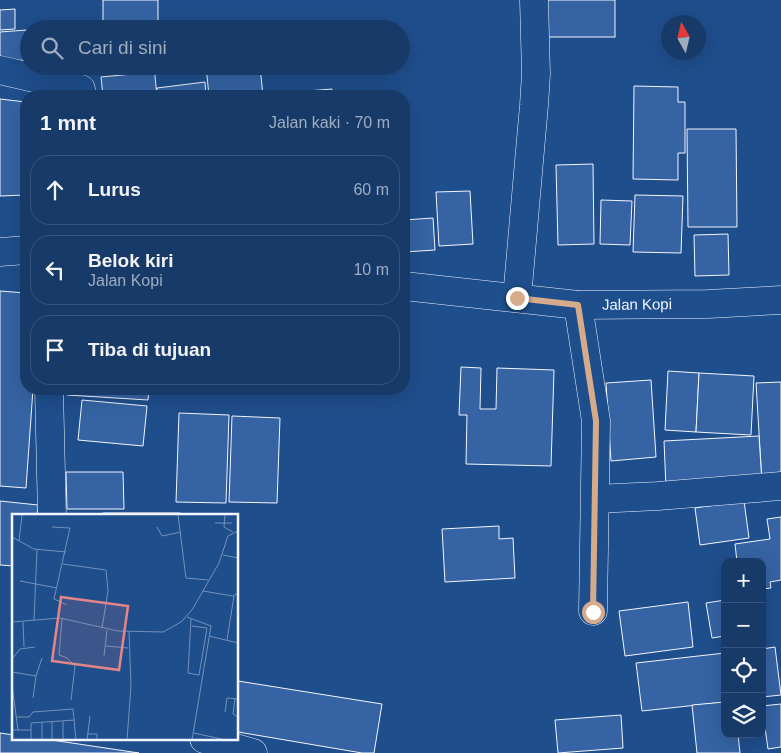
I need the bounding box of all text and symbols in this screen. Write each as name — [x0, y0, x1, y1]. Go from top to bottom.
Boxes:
north arrow — [661, 15, 706, 60]
search box — [20, 20, 410, 75]
icon: search — [38, 34, 66, 62]
text: Cari di sini — [78, 37, 167, 58]
text: 1 mnt — [40, 111, 96, 134]
text: Jalan kaki · 70 m — [269, 114, 390, 131]
icon: ahead — [41, 176, 69, 204]
text: Lurus — [88, 179, 141, 200]
text: 60 m — [353, 181, 389, 198]
text: Belok kiri — [88, 250, 174, 271]
icon: left — [41, 256, 69, 284]
text: 10 m — [353, 261, 389, 278]
text: Jalan Kopi — [88, 272, 163, 289]
route end — [506, 287, 529, 310]
street label: Jalan Kopi — [602, 295, 672, 313]
icon: arrive — [41, 336, 69, 364]
text: Tiba di tujuan — [88, 339, 211, 360]
inset map — [12, 514, 239, 740]
map controls — [721, 558, 766, 738]
button: + — [721, 558, 766, 603]
route start — [582, 601, 605, 624]
button: − — [721, 603, 766, 648]
button: locate — [721, 648, 766, 693]
button: layers — [721, 693, 766, 738]

